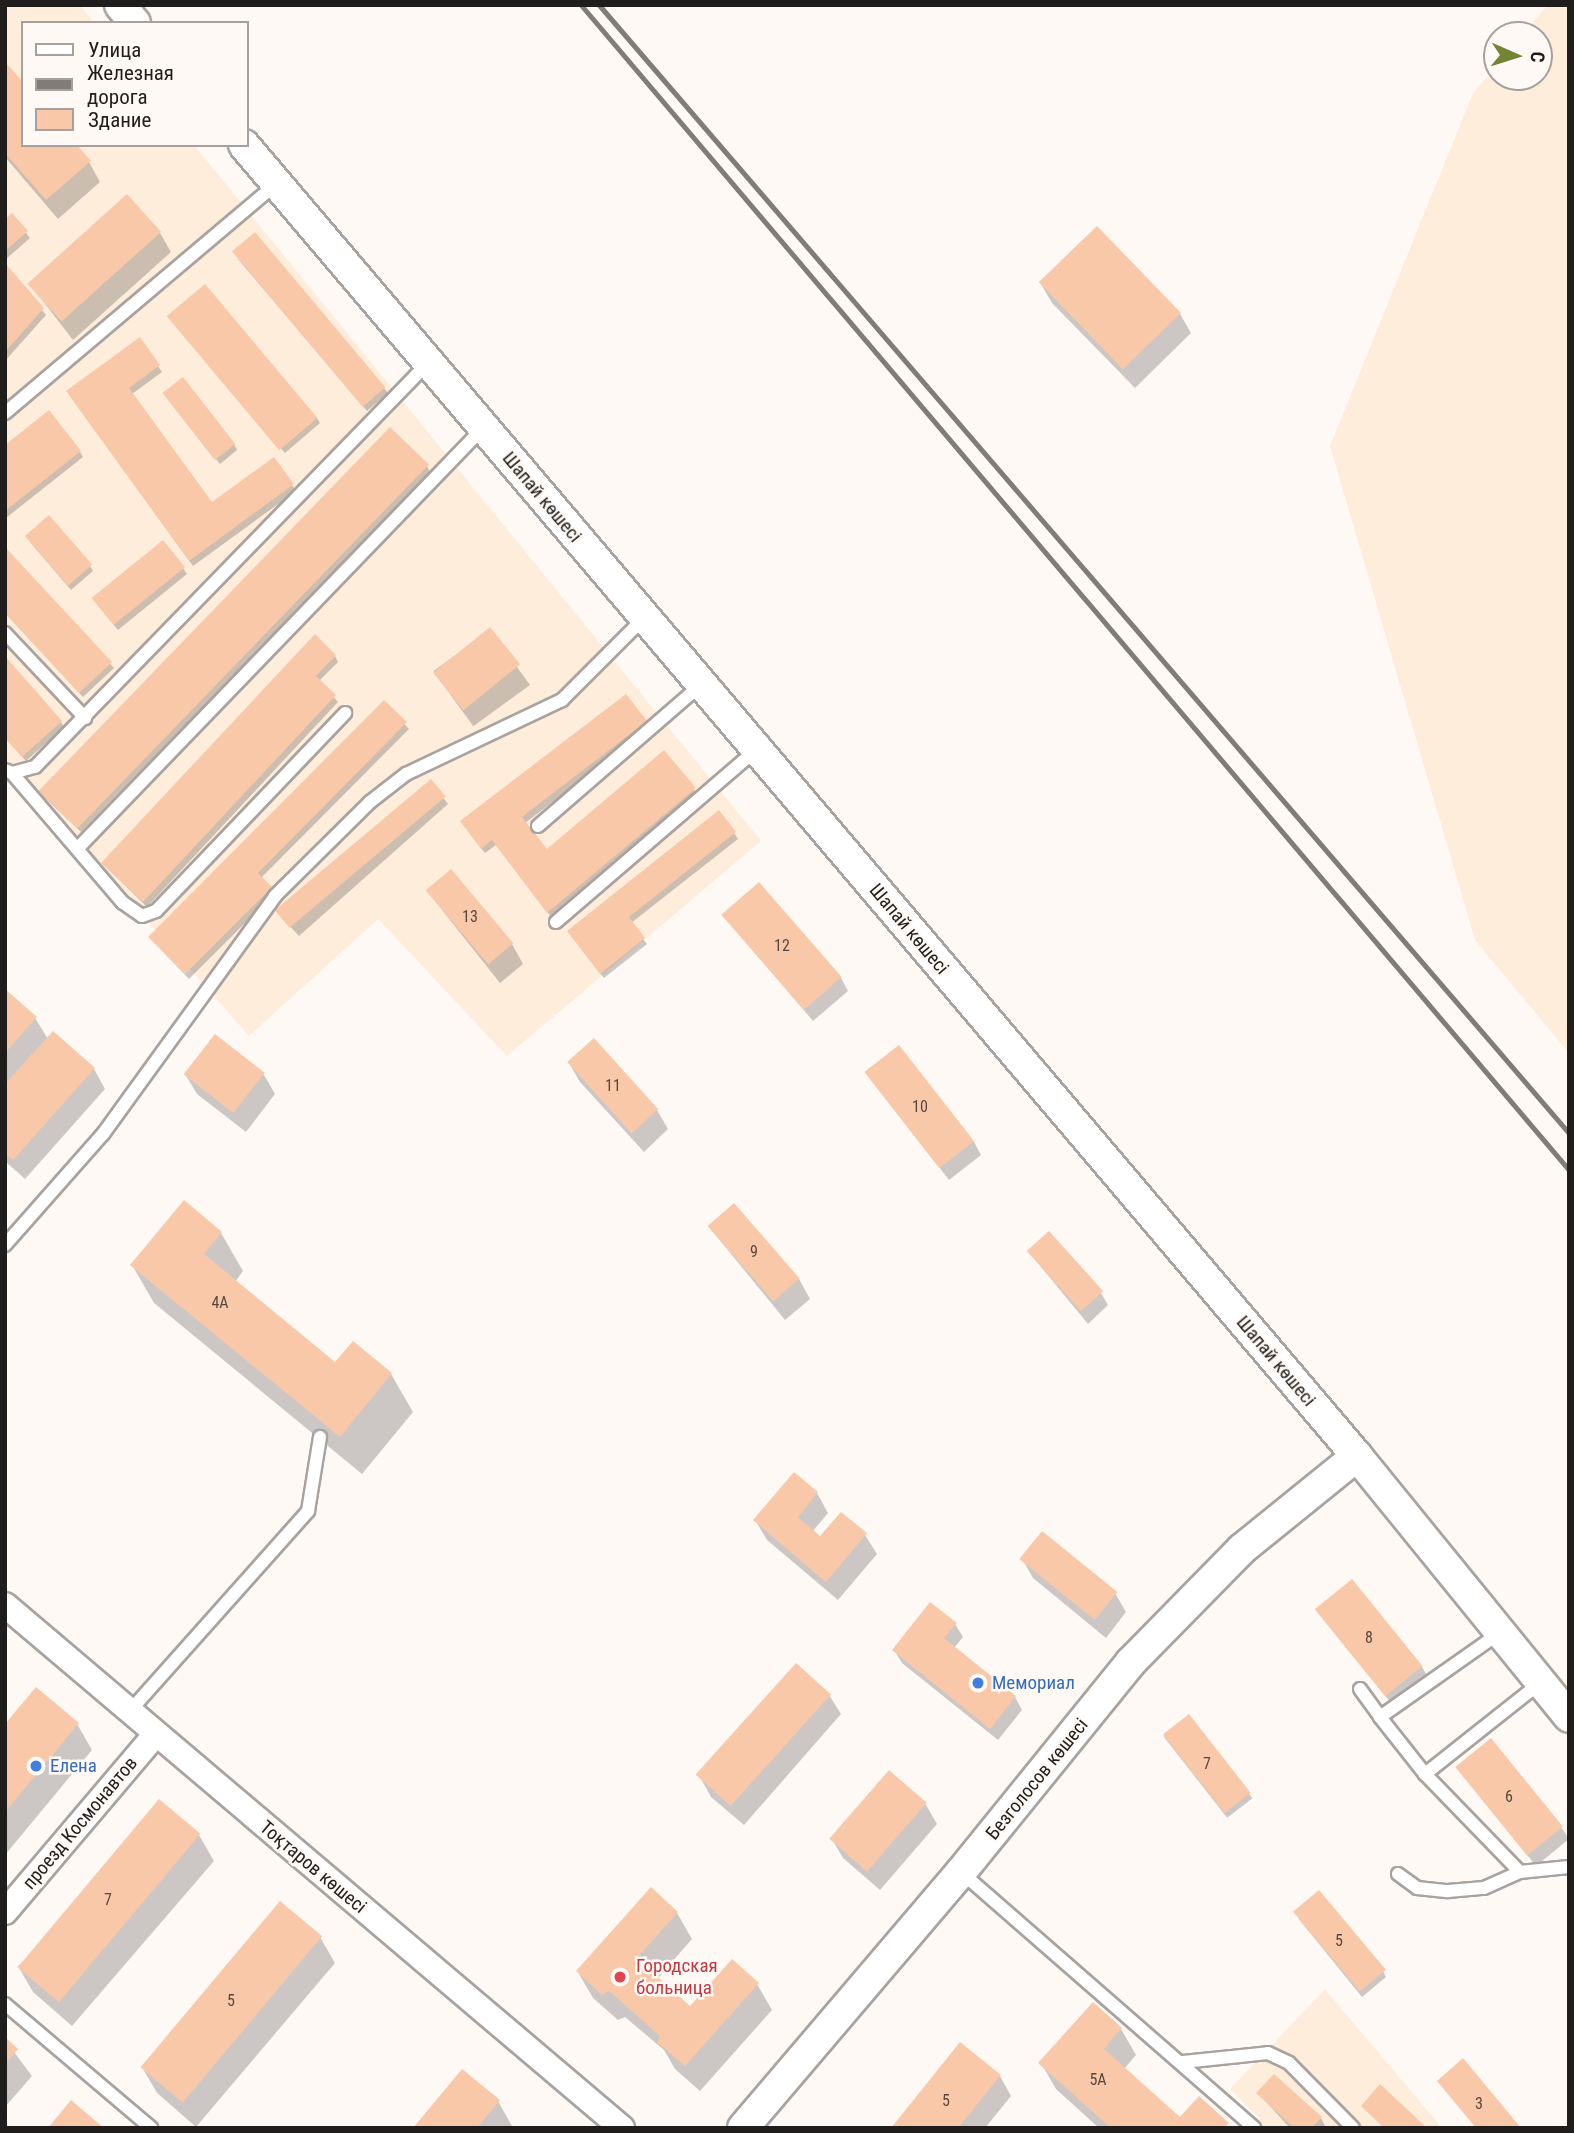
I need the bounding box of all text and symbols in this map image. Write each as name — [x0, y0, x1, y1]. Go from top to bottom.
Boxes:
legend — [21, 21, 248, 147]
north arrow — [1483, 21, 1553, 91]
text: Улица — [88, 38, 141, 62]
text: С — [1526, 51, 1549, 63]
text: Железная дорога — [87, 61, 174, 109]
text: Здание — [88, 108, 151, 132]
street label: Шапай көшесі — [498, 447, 586, 547]
street label: Шапай көшесі — [865, 879, 953, 979]
house number: 13 — [462, 907, 478, 927]
house number: 12 — [774, 936, 790, 956]
house number: 11 — [605, 1076, 621, 1096]
house number: 10 — [912, 1097, 928, 1117]
house number: 9 — [750, 1242, 758, 1262]
house number: 4А — [211, 1293, 229, 1313]
street label: Шапай көшесі — [1232, 1311, 1320, 1411]
house number: 8 — [1365, 1628, 1373, 1648]
place label: Мемориал — [992, 1672, 1075, 1694]
marker: Мемориал — [970, 1675, 986, 1691]
street label: Безголосов көшесі — [981, 1714, 1093, 1844]
street label: проезд Космонавтов — [18, 1752, 142, 1894]
house number: 7 — [1203, 1754, 1211, 1774]
place label: Елена — [50, 1755, 97, 1777]
marker: Елена — [28, 1758, 44, 1774]
house number: 6 — [1505, 1787, 1513, 1807]
street label: Тоқтаров көшесі — [255, 1816, 371, 1918]
house number: 7 — [104, 1890, 112, 1910]
house number: 5 — [1335, 1931, 1343, 1951]
place label: Городская больница — [636, 1955, 718, 1999]
marker: Городская больница — [610, 1967, 630, 1987]
house number: 5 — [227, 1991, 235, 2011]
house number: 5А — [1089, 2070, 1107, 2090]
house number: 5 — [942, 2091, 950, 2111]
house number: 3 — [1475, 2094, 1483, 2114]

